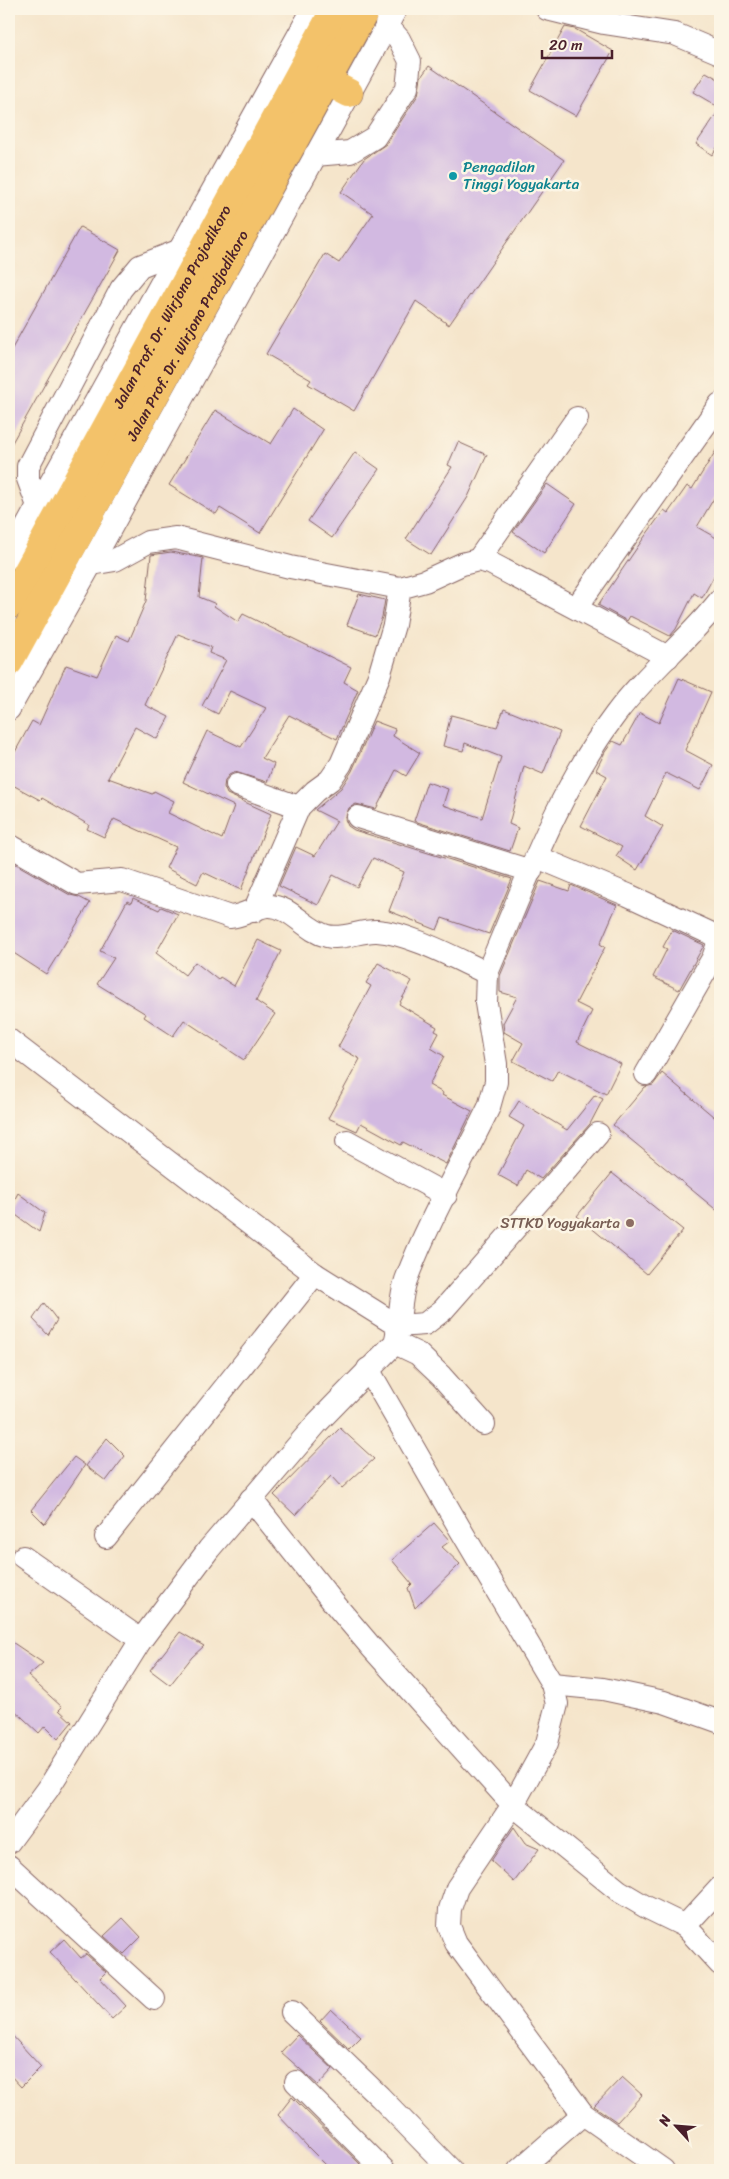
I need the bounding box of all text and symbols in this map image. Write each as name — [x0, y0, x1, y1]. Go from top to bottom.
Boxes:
scale bar — [542, 28, 612, 60]
text: 20 m — [549, 32, 583, 58]
place label: Pengadilan Tinggi Yogyakarta — [463, 154, 580, 197]
marker: Pengadilan Tinggi Yogyakarta — [447, 170, 459, 182]
street label: Jalan Prof. Dr. Wirjono Projodikoro — [105, 200, 239, 414]
street label: Jalan Prof. Dr. Wirjono Prodjodikoro — [119, 225, 256, 447]
place label: STTKD Yogyakarta — [500, 1210, 620, 1236]
marker: STTKD Yogyakarta — [624, 1217, 636, 1229]
north arrow — [652, 2102, 702, 2152]
text: N — [651, 2110, 678, 2131]

